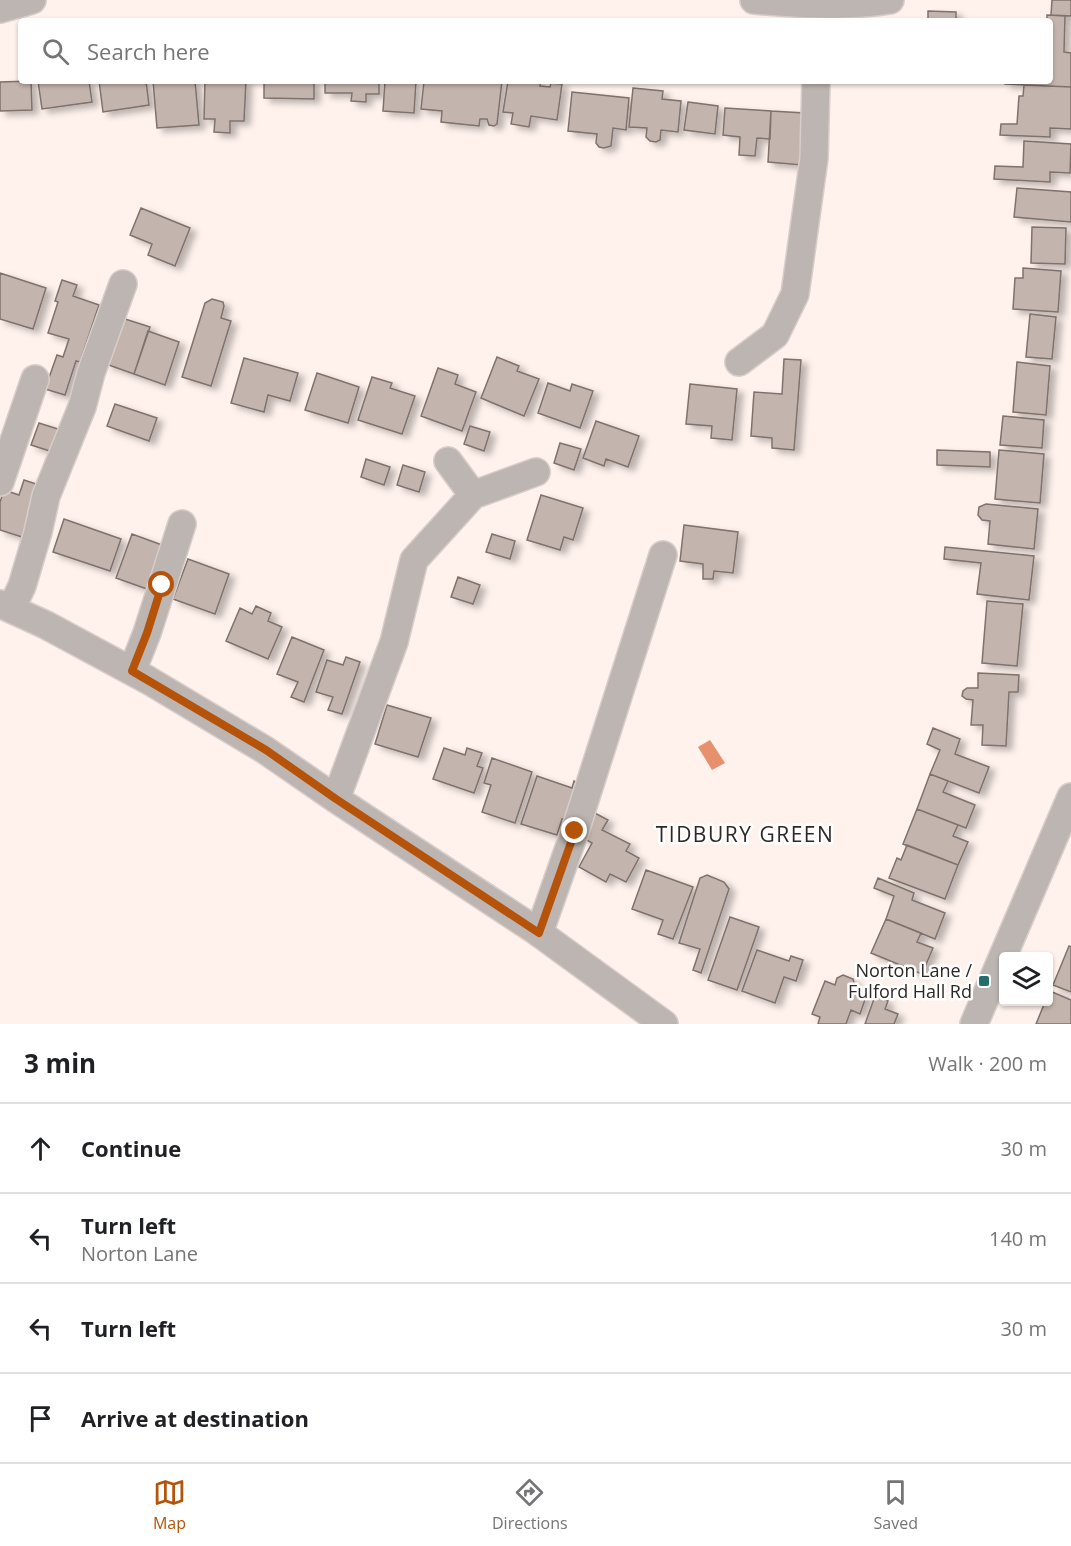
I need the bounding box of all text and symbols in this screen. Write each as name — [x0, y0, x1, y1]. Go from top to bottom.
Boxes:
search box — [18, 18, 1053, 84]
icon: search — [39, 35, 72, 68]
text: Search here — [87, 36, 210, 66]
route start — [148, 571, 174, 597]
route end — [561, 817, 587, 843]
district label: TIDBURY GREEN — [656, 820, 834, 848]
map controls — [999, 952, 1053, 1006]
button: layers — [999, 952, 1053, 1006]
place label: Norton Lane / Fulford Hall Rd — [848, 958, 972, 1003]
marker: Norton Lane / Fulford Hall Rd — [977, 974, 991, 988]
text: 3 min — [24, 1045, 96, 1081]
text: Walk · 200 m — [928, 1050, 1047, 1077]
icon: ahead — [24, 1132, 57, 1165]
text: Continue — [81, 1133, 181, 1163]
text: 30 m — [1000, 1135, 1047, 1162]
text: Turn left — [81, 1210, 176, 1240]
icon: left — [24, 1222, 57, 1255]
text: 140 m — [989, 1225, 1047, 1252]
text: Norton Lane — [81, 1240, 198, 1267]
icon: left — [24, 1312, 57, 1345]
text: Turn left — [81, 1313, 176, 1343]
text: 30 m — [1000, 1315, 1047, 1342]
icon: arrive — [24, 1402, 57, 1435]
text: Arrive at destination — [81, 1403, 309, 1433]
tab: Map — [153, 1476, 186, 1534]
tab: Directions — [492, 1476, 568, 1534]
tab: Saved — [874, 1476, 918, 1534]

